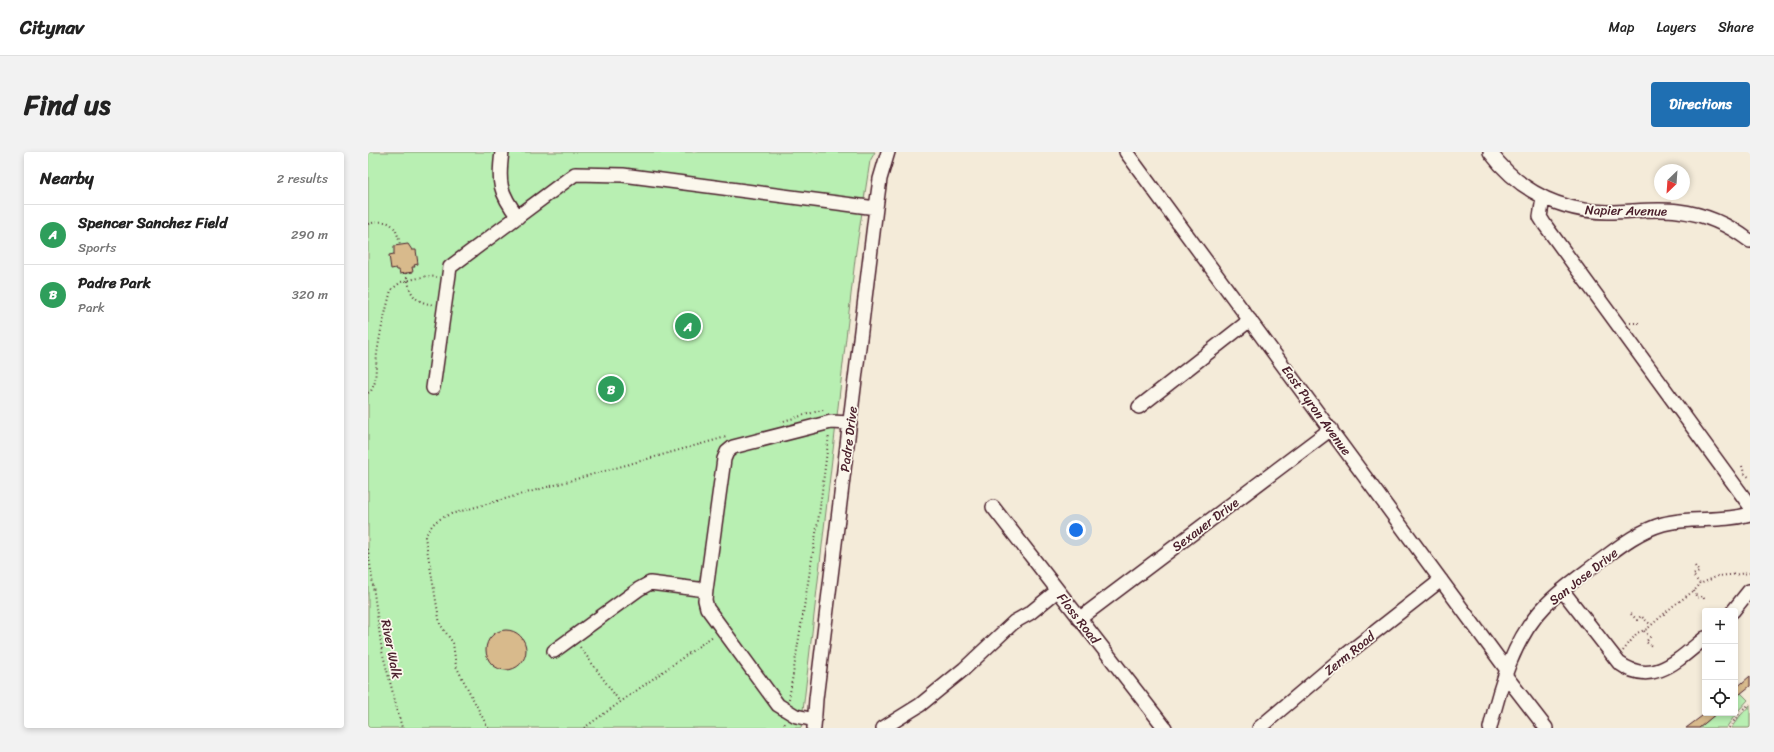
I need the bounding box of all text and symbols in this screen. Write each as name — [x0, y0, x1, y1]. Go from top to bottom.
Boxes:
text: Citynav — [20, 11, 84, 44]
text: Map — [1609, 15, 1634, 40]
text: Layers — [1656, 15, 1696, 40]
text: Share — [1718, 15, 1754, 40]
text: Find us — [24, 80, 111, 129]
button: Directions — [1651, 82, 1750, 127]
text: Nearby — [40, 163, 94, 193]
north arrow — [1654, 164, 1690, 200]
text: 2 results — [277, 167, 328, 190]
street label: Napier Avenue — [1585, 198, 1667, 223]
text: Spencer Sanchez Field — [78, 210, 227, 236]
text: A — [49, 223, 57, 246]
text: 290 m — [291, 223, 328, 246]
text: Sports — [78, 236, 116, 259]
text: Padre Park — [78, 270, 151, 296]
text: B — [49, 283, 57, 306]
text: 320 m — [292, 283, 328, 306]
text: Park — [78, 296, 105, 319]
pin: A — [675, 311, 701, 341]
street label: East Pyron Avenue — [1276, 360, 1358, 461]
pin: B — [598, 374, 624, 404]
street label: Padre Drive — [833, 405, 864, 473]
street label: Sexauer Drive — [1167, 491, 1244, 557]
your location — [1066, 520, 1086, 540]
street label: San Jose Drive — [1544, 542, 1623, 611]
street label: Floss Road — [1051, 588, 1107, 650]
map controls — [1702, 608, 1738, 716]
button: + — [1702, 608, 1738, 644]
street label: River Walk — [374, 617, 409, 681]
street label: Zerm Road — [1319, 625, 1381, 681]
button: − — [1702, 644, 1738, 680]
button: locate — [1702, 680, 1738, 716]

